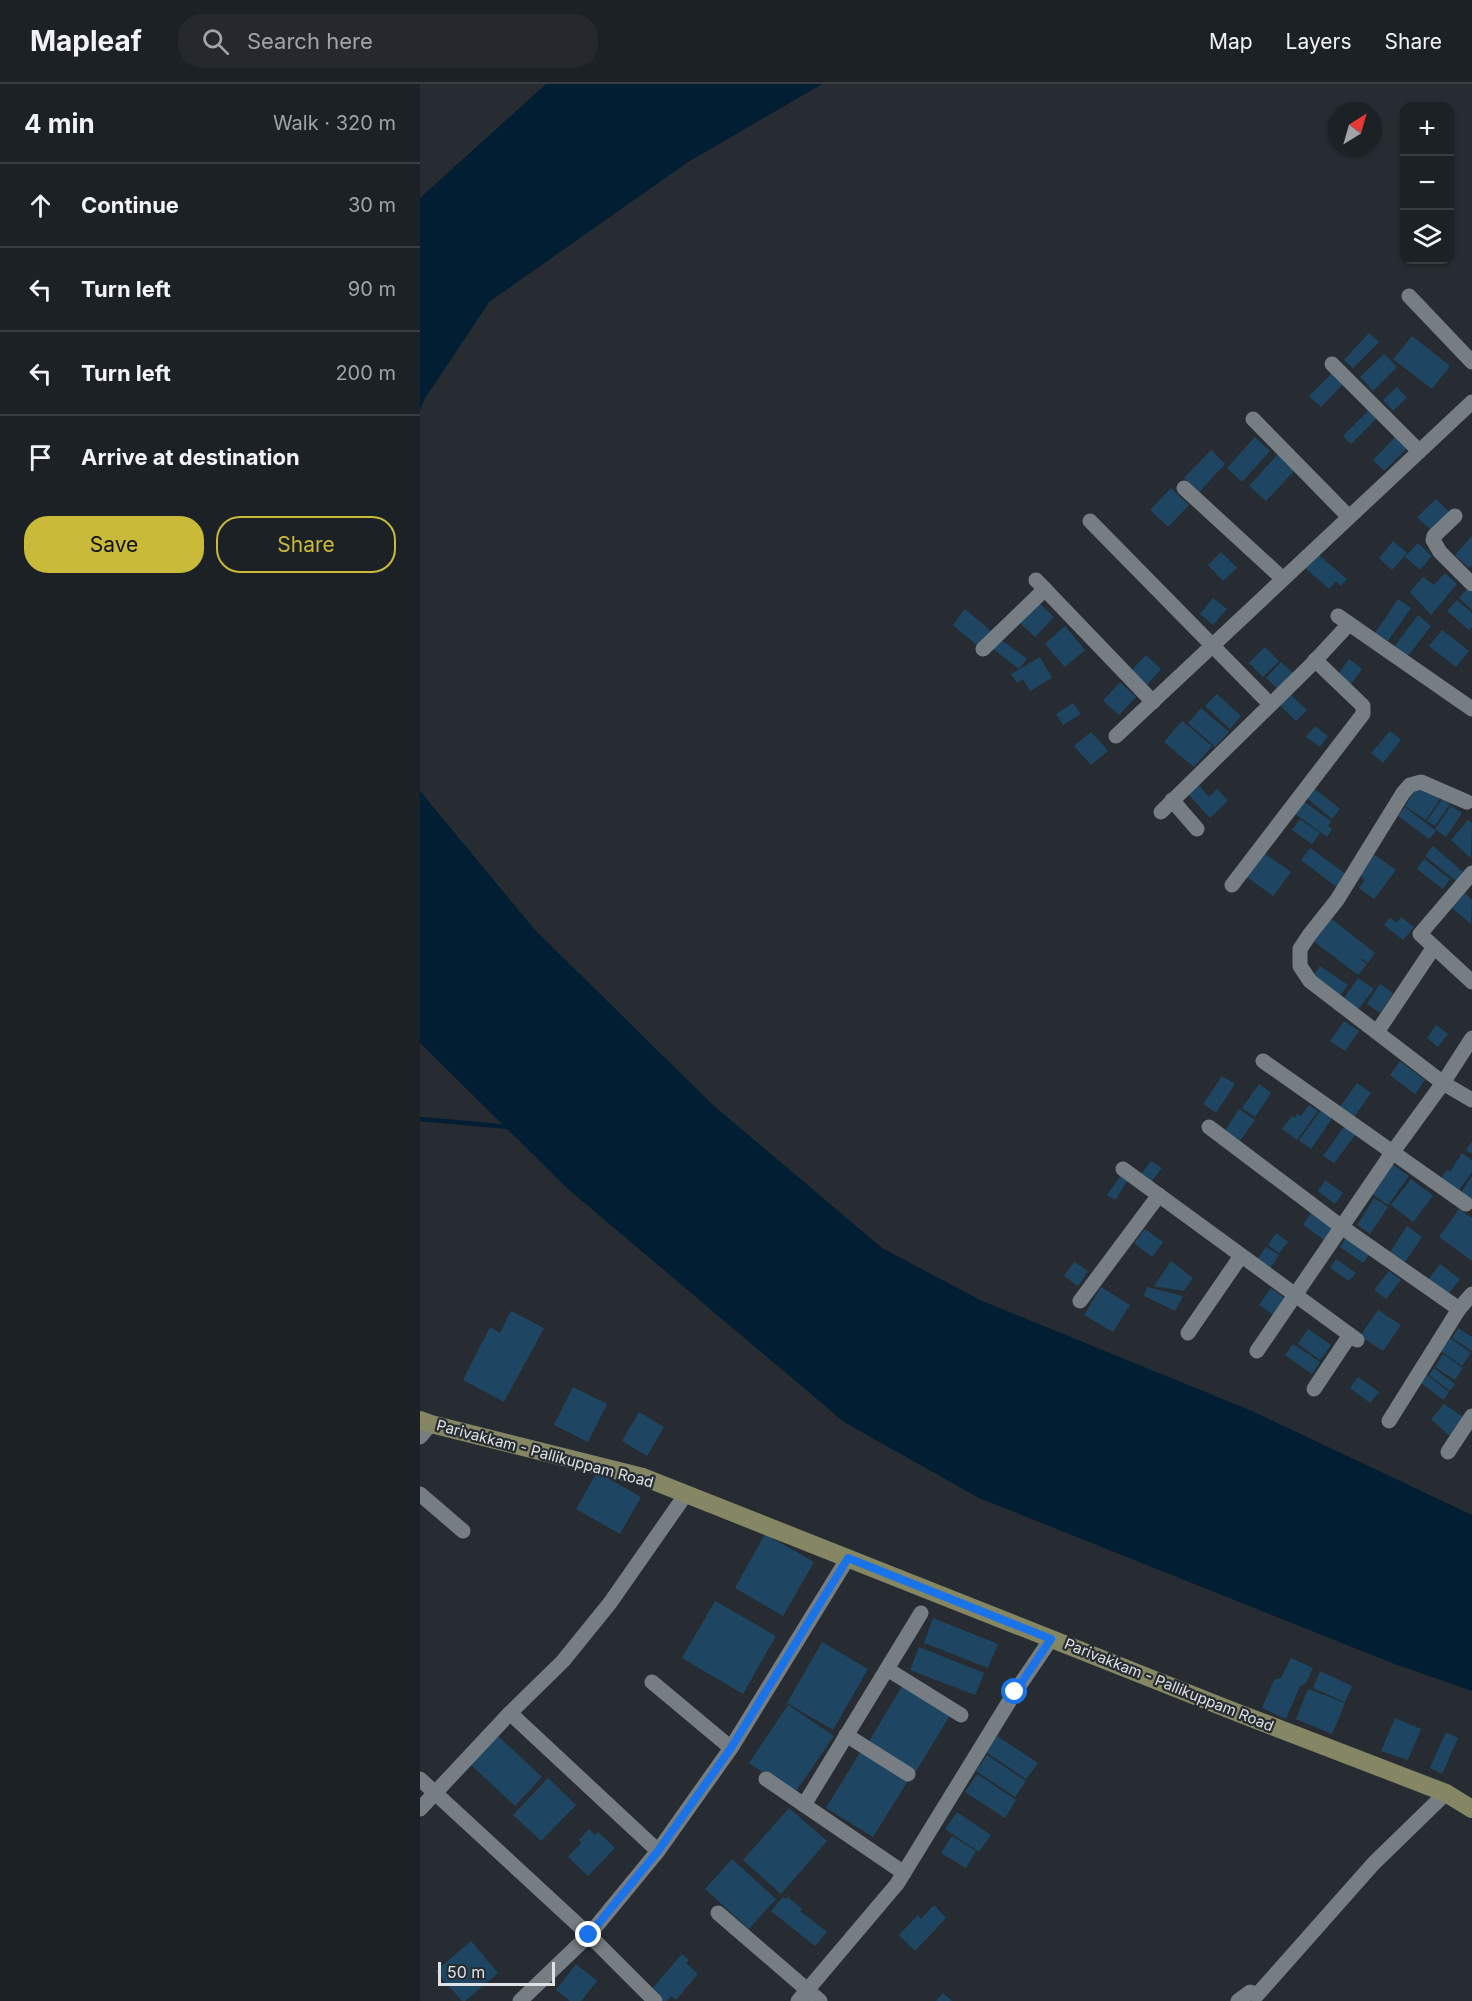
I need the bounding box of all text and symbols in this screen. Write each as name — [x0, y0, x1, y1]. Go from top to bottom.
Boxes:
search box — [178, 14, 598, 68]
text: Mapleaf — [30, 24, 142, 58]
icon: search — [199, 25, 232, 58]
text: Search here — [247, 28, 373, 54]
text: Map — [1209, 29, 1253, 54]
text: Layers — [1286, 29, 1352, 54]
text: Share — [1385, 29, 1442, 54]
north arrow — [1328, 102, 1382, 156]
map controls — [1400, 102, 1454, 264]
button: + — [1400, 102, 1454, 156]
text: 4 min — [24, 108, 95, 139]
text: Walk · 320 m — [273, 111, 396, 135]
button: − — [1400, 156, 1454, 210]
icon: ahead — [24, 189, 57, 222]
text: Continue — [81, 192, 179, 218]
text: 30 m — [348, 193, 396, 217]
button: layers — [1400, 210, 1454, 264]
icon: left — [24, 273, 57, 306]
text: Turn left — [81, 276, 171, 302]
text: 90 m — [348, 277, 396, 301]
icon: left — [24, 357, 57, 390]
text: Turn left — [81, 360, 171, 386]
text: 200 m — [335, 361, 396, 385]
icon: arrive — [24, 441, 57, 474]
text: Arrive at destination — [81, 444, 300, 470]
button: Save — [24, 516, 204, 573]
button: Share — [216, 516, 396, 573]
street label: Parivakkam - Pallikuppam Road — [434, 1415, 656, 1492]
street label: Parivakkam - Pallikuppam Road — [1062, 1634, 1277, 1735]
route start — [1001, 1678, 1027, 1704]
route end — [575, 1921, 601, 1947]
scale bar — [438, 1959, 555, 1986]
text: 50 m — [447, 1962, 485, 1982]

